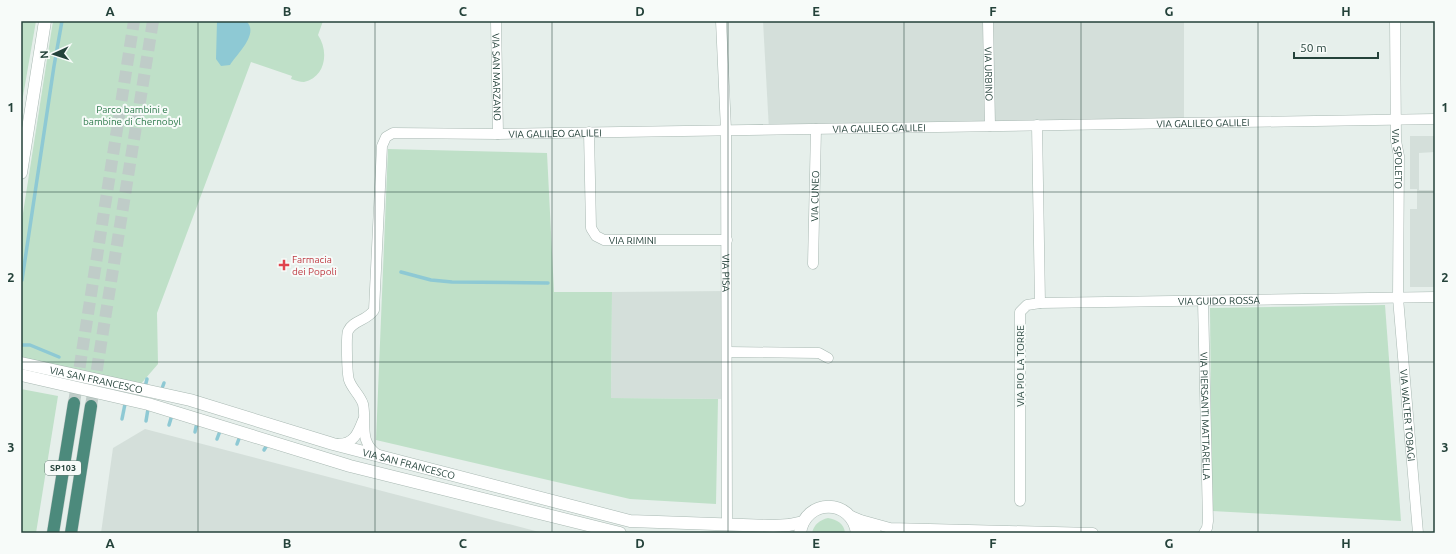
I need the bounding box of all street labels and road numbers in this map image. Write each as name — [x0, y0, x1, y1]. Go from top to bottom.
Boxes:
street label: VIA SAN MARZANO — [491, 33, 503, 121]
street label: VIA URBINO — [983, 47, 995, 102]
street label: VIA GALILEO GALILEI — [1156, 116, 1250, 129]
street label: VIA GALILEO GALILEI — [832, 122, 926, 134]
street label: VIA GALILEO GALILEI — [508, 127, 602, 139]
street label: VIA SPOLETO — [1390, 129, 1405, 189]
street label: VIA CUNEO — [808, 170, 821, 222]
street label: VIA RIMINI — [609, 235, 656, 246]
street label: VIA PISA — [721, 254, 732, 292]
street label: VIA GUIDO ROSSA — [1178, 294, 1260, 306]
street label: VIA PIO LA TORRE — [1015, 325, 1026, 407]
street label: VIA PIERSANTI MATTARELLA — [1199, 352, 1213, 481]
street label: VIA SAN FRANCESCO — [49, 364, 144, 395]
street label: VIA WALTER TOBAGI — [1399, 369, 1417, 462]
street label: VIA SAN FRANCESCO — [361, 446, 457, 481]
road number: SP103 — [45, 461, 81, 475]

